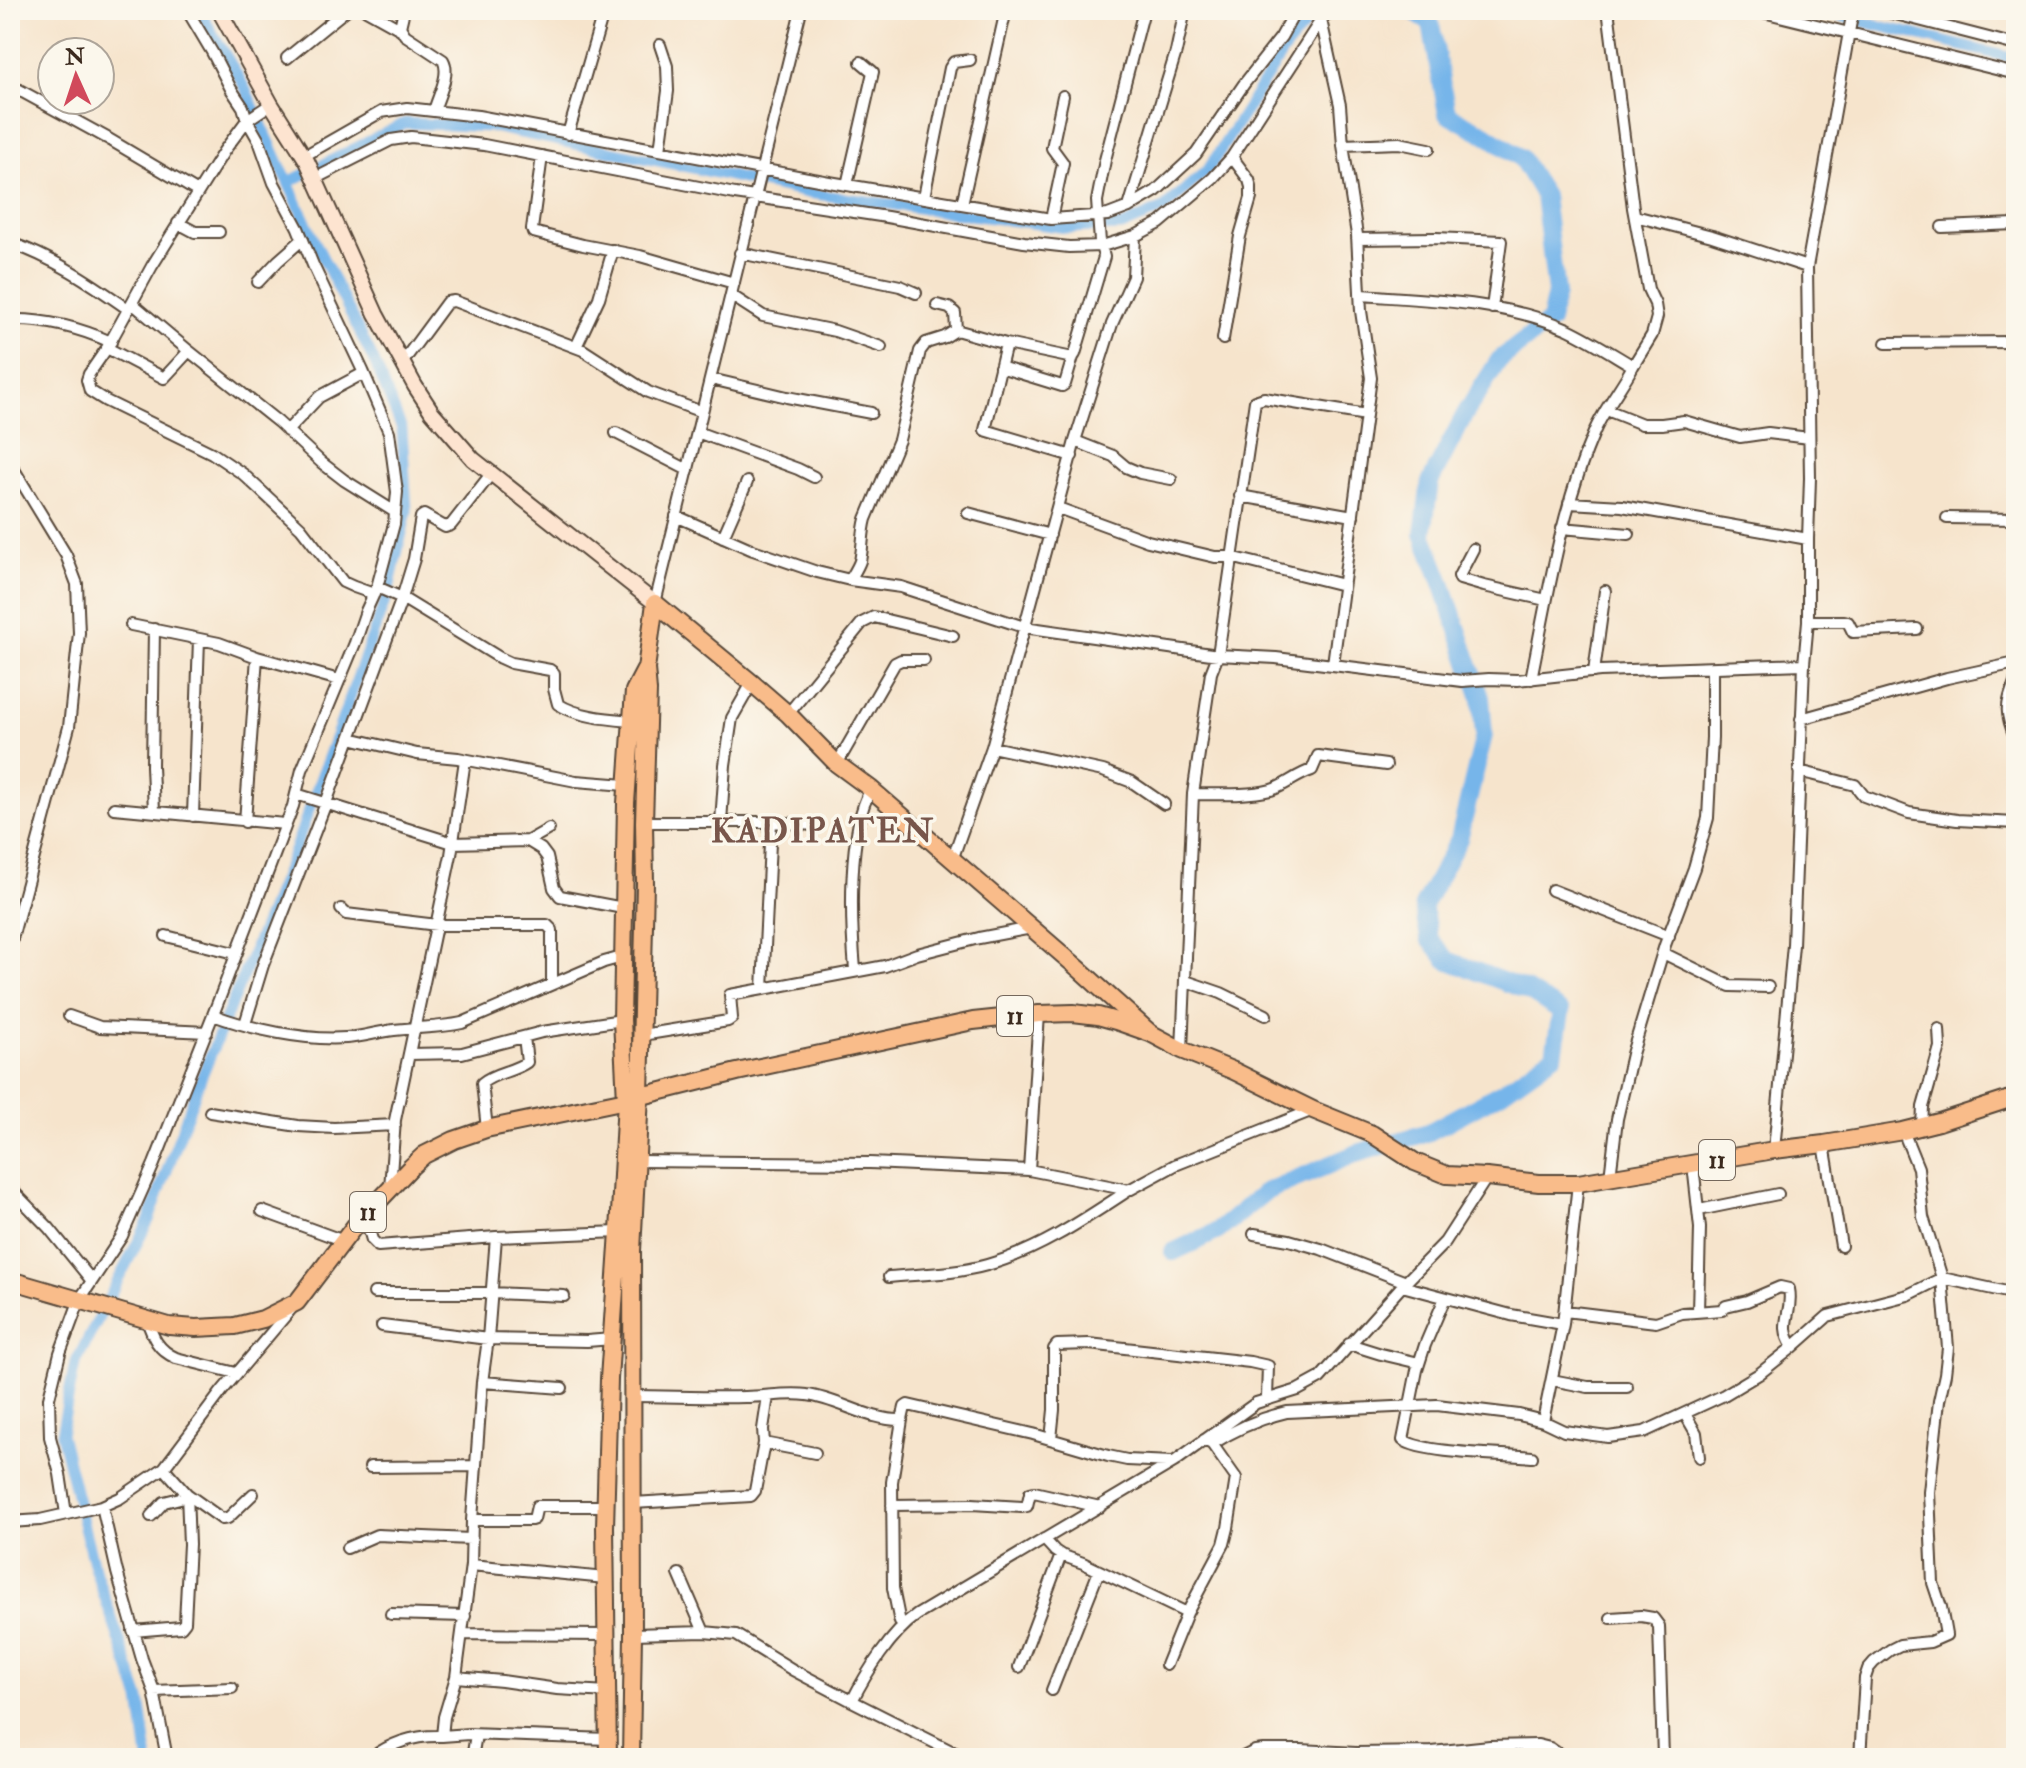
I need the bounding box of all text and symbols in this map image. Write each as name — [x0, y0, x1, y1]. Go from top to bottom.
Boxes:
north arrow — [36, 36, 116, 116]
text: N — [63, 43, 86, 72]
district label: KADIPATEN — [711, 810, 935, 853]
road number: 11 — [997, 996, 1033, 1036]
road number: 11 — [1699, 1140, 1735, 1180]
road number: 11 — [350, 1192, 386, 1232]

